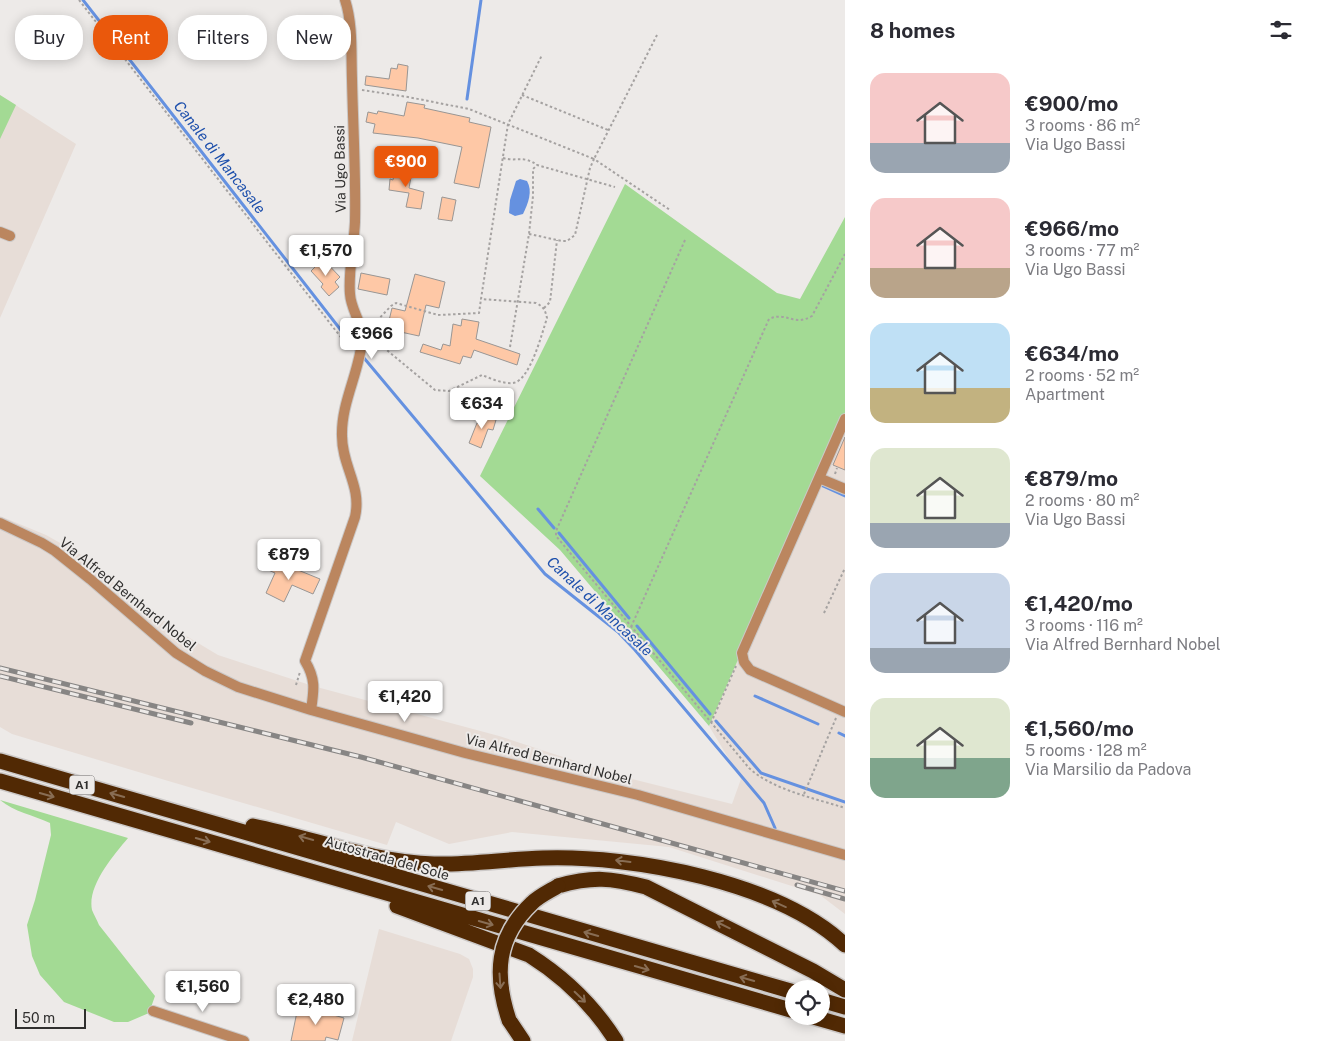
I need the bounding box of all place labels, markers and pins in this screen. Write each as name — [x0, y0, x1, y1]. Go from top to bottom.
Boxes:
pin: €900 — [376, 146, 436, 188]
pin: €1,570 — [285, 234, 367, 277]
pin: €966 — [342, 318, 402, 360]
pin: €634 — [452, 388, 512, 430]
pin: €879 — [259, 538, 319, 581]
pin: €1,420 — [364, 680, 446, 723]
pin: €1,560 — [162, 970, 244, 1013]
pin: €2,480 — [275, 984, 357, 1026]

